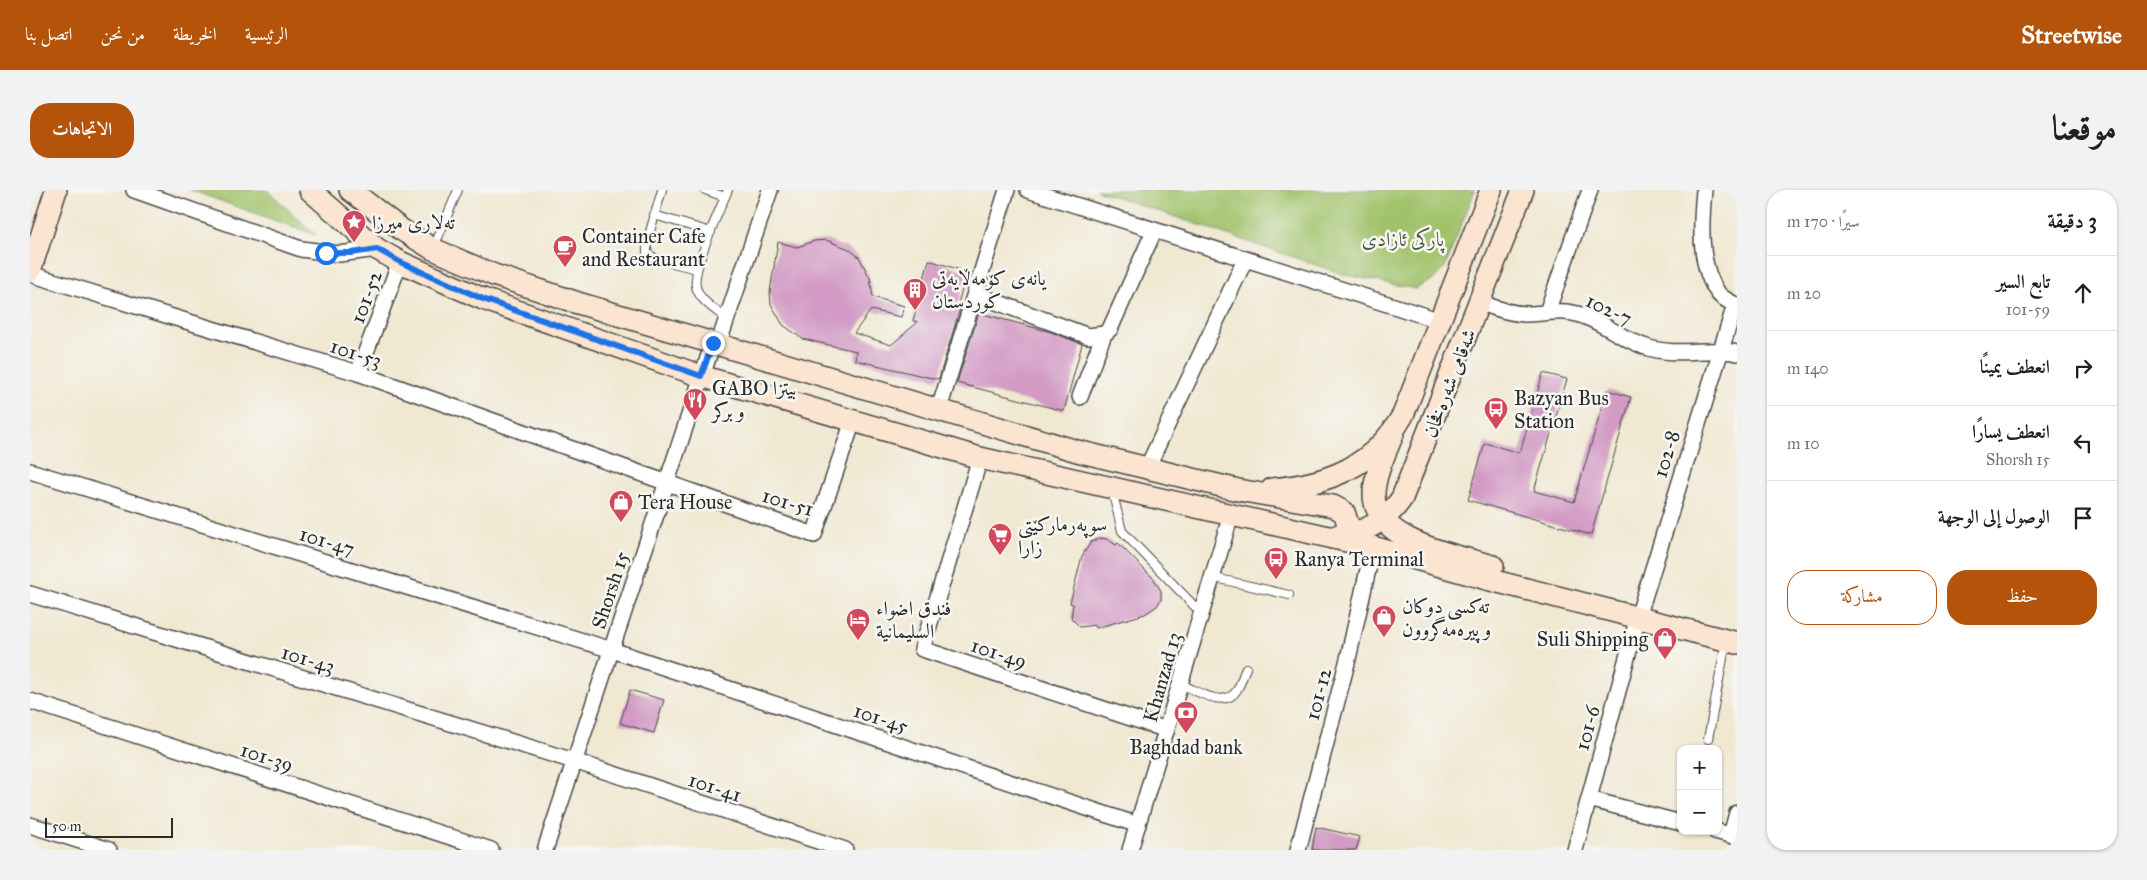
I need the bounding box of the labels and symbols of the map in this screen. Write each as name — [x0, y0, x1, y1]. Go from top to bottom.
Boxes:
place icon: تەلاری میرزا — [341, 209, 367, 243]
place label: تەلاری میرزا — [372, 210, 455, 234]
place label: Container Cafe and Restaurant — [582, 224, 706, 271]
park label: پارکی ئازادی — [1362, 227, 1445, 254]
cafe icon: Container Cafe and Restaurant — [552, 234, 578, 268]
route start — [315, 242, 338, 265]
place label: یانەی کۆمەڵایەتی کوردستان — [932, 266, 1047, 314]
street label: 101-52 — [345, 267, 387, 327]
building icon: یانەی کۆمەڵایەتی کوردستان — [902, 277, 928, 311]
street label: 102-7 — [1582, 288, 1636, 330]
street label: شەقامی شەرەفخان — [1417, 325, 1481, 441]
route end — [702, 332, 725, 355]
street label: 101-53 — [327, 333, 385, 373]
place label: GABO بيتزا و بركر — [710, 376, 796, 424]
place label: Bazyan Bus Station — [1514, 386, 1609, 433]
restaurant icon: GABO بيتزا و بركر — [682, 387, 708, 421]
bus stop icon: Bazyan Bus Station — [1483, 396, 1509, 430]
street label: 102-8 — [1647, 427, 1685, 481]
street label: 101-51 — [759, 483, 817, 521]
shop icon: Tera House — [608, 489, 634, 523]
place label: Tera House — [638, 490, 732, 514]
place label: سوپەرمارکێتی زارا — [1018, 512, 1107, 559]
street label: 101-47 — [297, 521, 357, 561]
supermarket icon: سوپەرمارکێتی زارا — [987, 522, 1013, 556]
bus stop icon: Ranya Terminal — [1263, 546, 1289, 580]
place label: Ranya Terminal — [1294, 547, 1425, 571]
street label: Shorsh 15 — [586, 548, 634, 632]
place label: تەکسی دوکان و پیرەمەگروون — [1402, 594, 1491, 644]
place label: فندق اضواء السليمانية — [876, 596, 951, 643]
shop icon: تەکسی دوکان و پیرەمەگروون — [1371, 604, 1397, 638]
hotel icon: فندق اضواء السليمانية — [845, 607, 871, 641]
shop icon: Suli Shipping — [1652, 626, 1678, 660]
place label: Suli Shipping — [1537, 627, 1649, 652]
street label: Khanzad 13 — [1138, 629, 1186, 725]
street label: 101-49 — [968, 633, 1030, 673]
street label: 101-43 — [278, 640, 338, 678]
street label: 101-12 — [1300, 665, 1337, 723]
street label: 101-45 — [851, 698, 911, 738]
bank icon: Baghdad bank — [1173, 700, 1199, 734]
street label: 101-6 — [1570, 702, 1605, 753]
place label: Baghdad bank — [1129, 735, 1243, 760]
street label: 101-39 — [238, 737, 296, 777]
street label: 101-41 — [685, 767, 745, 807]
scale bar — [45, 815, 172, 838]

